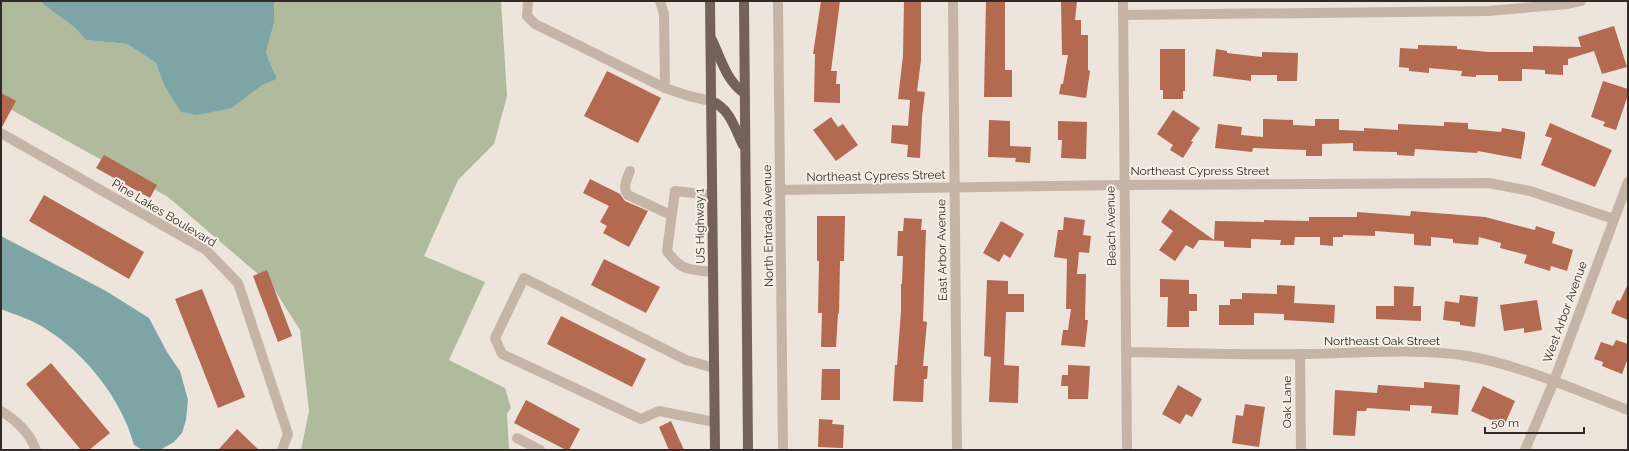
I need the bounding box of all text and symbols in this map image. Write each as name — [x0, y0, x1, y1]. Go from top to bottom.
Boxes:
street label: Northeast Cypress Street — [1130, 164, 1270, 178]
street label: North Entrada Avenue — [760, 165, 776, 287]
street label: Northeast Cypress Street — [806, 168, 946, 184]
street label: Pine Lakes Boulevard — [109, 176, 219, 250]
street label: Beach Avenue — [1103, 186, 1119, 266]
street label: US Highway 1 — [692, 188, 708, 264]
street label: East Arbor Avenue — [934, 199, 950, 301]
street label: West Arbor Avenue — [1540, 259, 1590, 365]
street label: Northeast Oak Street — [1324, 334, 1440, 348]
street label: Oak Lane — [1280, 376, 1294, 428]
scale bar — [1485, 409, 1584, 435]
text: 50 m — [1491, 416, 1519, 430]

